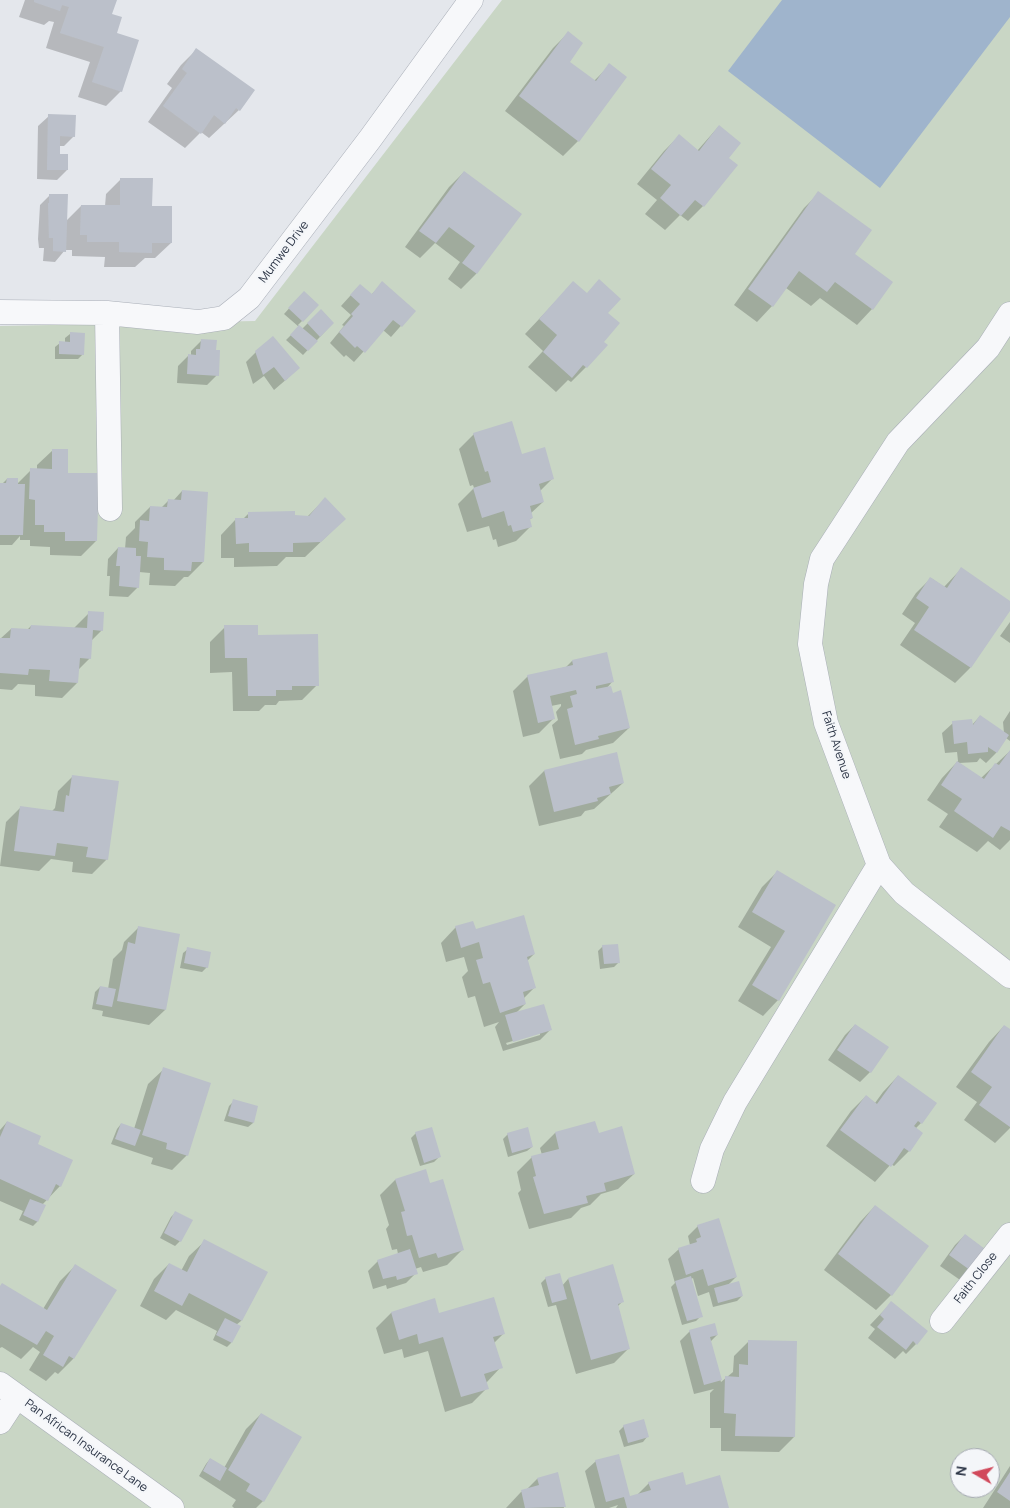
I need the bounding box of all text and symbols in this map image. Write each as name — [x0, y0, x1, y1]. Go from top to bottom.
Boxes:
street label: Mumwe Drive — [256, 218, 312, 286]
street label: Faith Avenue — [818, 709, 854, 781]
street label: Faith Close — [951, 1249, 1001, 1307]
street label: Pan African Insurance Lane — [22, 1396, 150, 1496]
north arrow — [950, 1448, 1000, 1498]
text: N — [951, 1465, 971, 1477]

